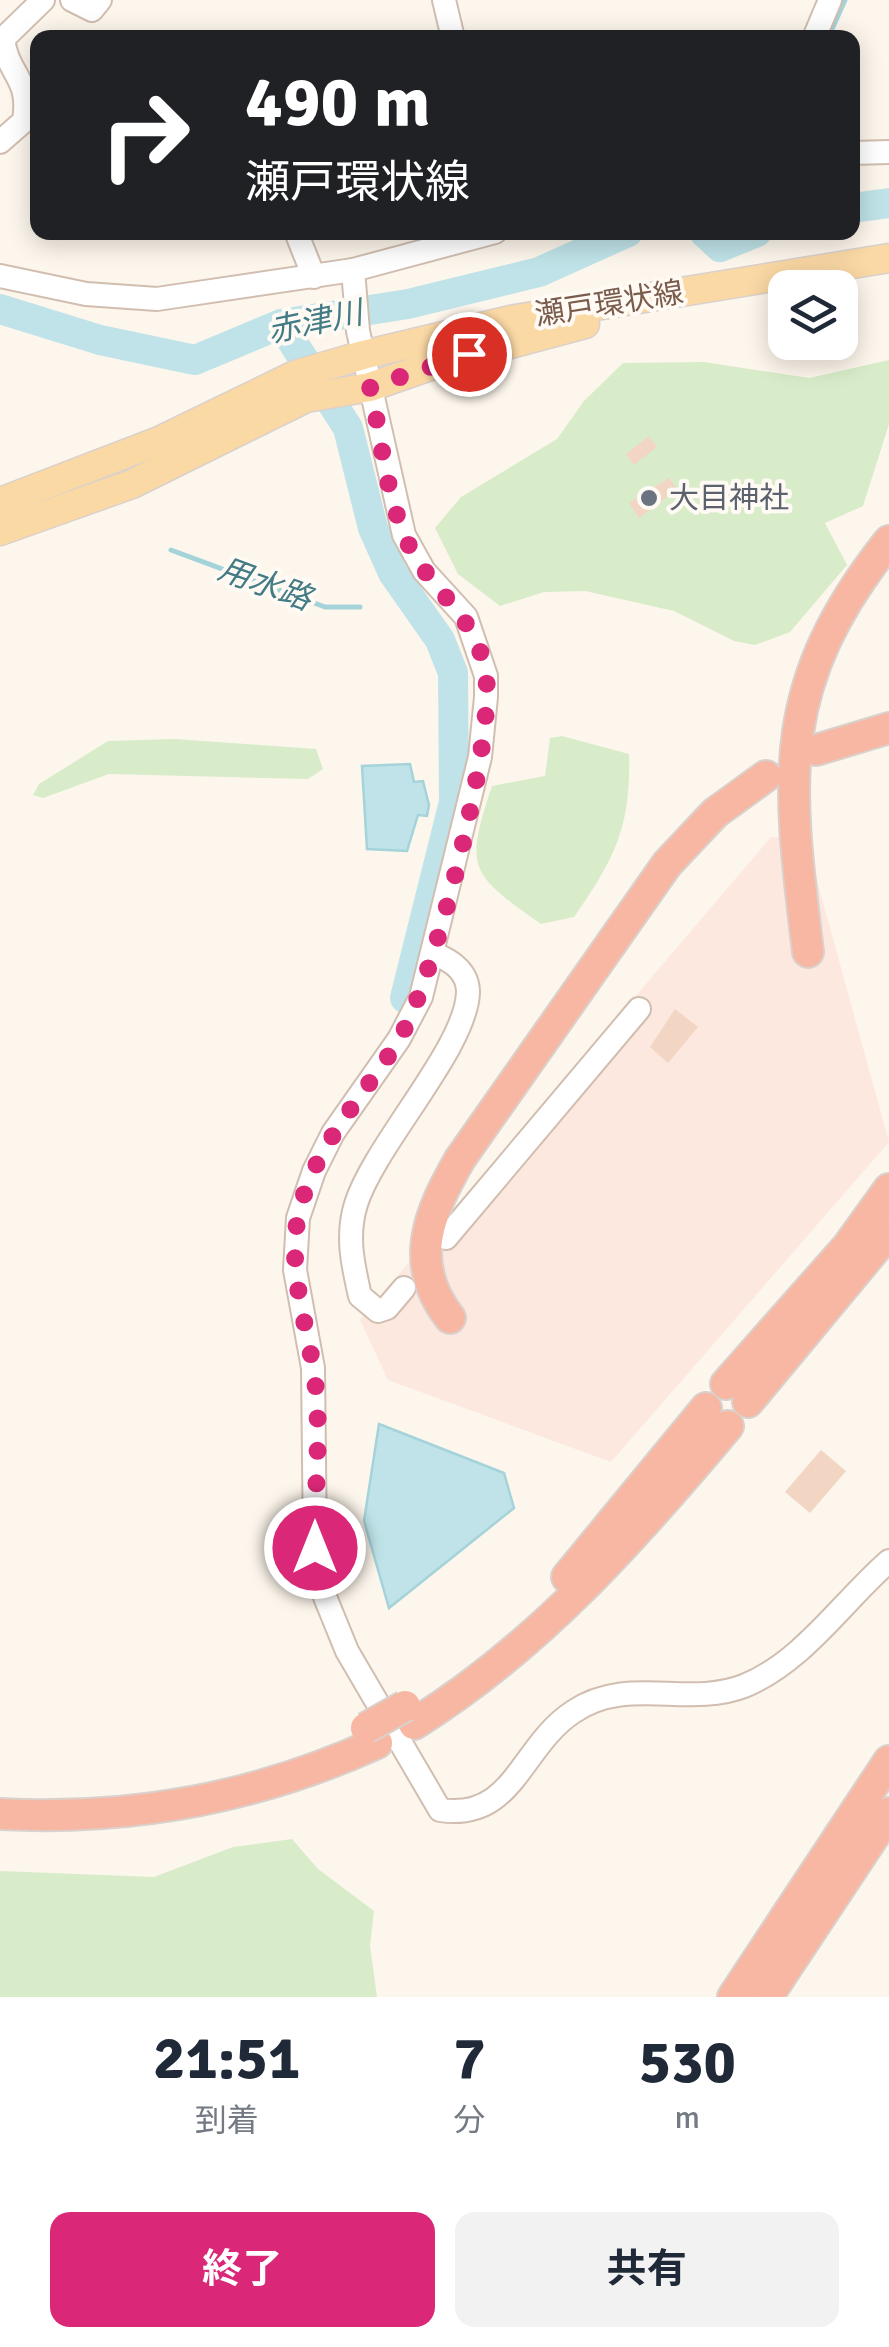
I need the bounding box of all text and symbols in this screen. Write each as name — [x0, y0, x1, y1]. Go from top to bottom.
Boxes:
text: 490 m — [245, 59, 430, 145]
icon: right — [80, 70, 210, 200]
text: 瀬戸環状線 — [245, 155, 470, 210]
map controls — [768, 270, 858, 360]
button: layers — [768, 270, 858, 360]
street label: 瀬戸環状線 — [532, 274, 686, 334]
water label: 赤津川 — [264, 292, 369, 351]
pin — [427, 312, 512, 397]
icon: arrive — [442, 327, 497, 382]
place label: 大目神社 — [669, 480, 789, 517]
marker: 大目神社 — [638, 487, 660, 509]
water label: 用水路 — [213, 549, 320, 620]
position arrow — [263, 1496, 367, 1600]
text: 21:51 — [153, 2022, 300, 2096]
text: 7 — [453, 2022, 486, 2096]
text: 530 — [639, 2026, 736, 2100]
text: m — [675, 2098, 700, 2137]
text: 到着 — [195, 2101, 259, 2140]
text: 分 — [454, 2101, 486, 2140]
button: 終了 — [50, 2212, 435, 2327]
button: 共有 — [455, 2212, 839, 2327]

